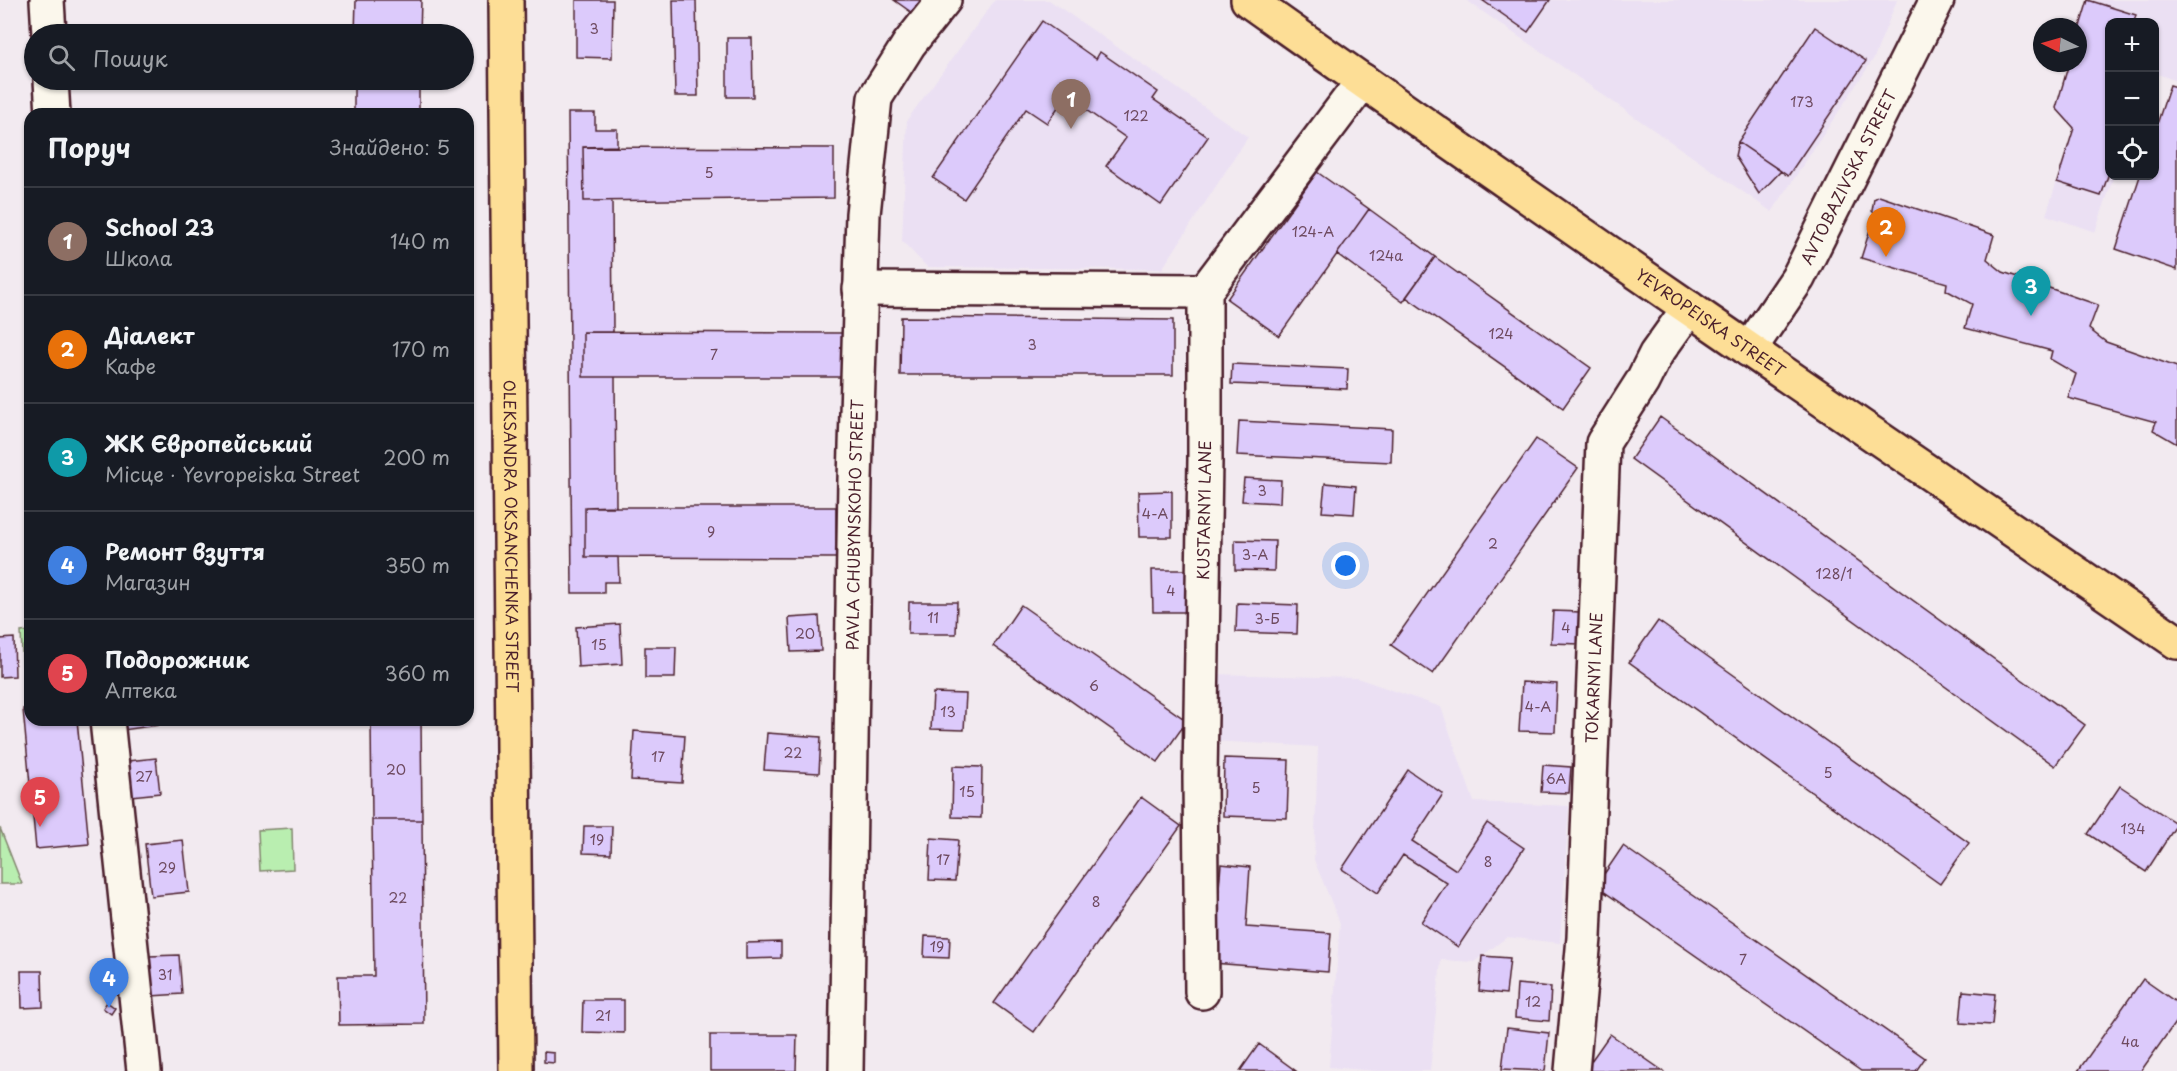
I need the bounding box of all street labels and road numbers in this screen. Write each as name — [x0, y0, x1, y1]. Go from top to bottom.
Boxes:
street label: AVTOBAZIVSKA STREET — [1794, 85, 1902, 268]
street label: YEVROPEISKA STREET — [1631, 262, 1791, 382]
street label: OLEKSANDRA OKSANCHENKA STREET — [499, 379, 525, 693]
street label: PAVLA CHUBYNSKOHO STREET — [839, 399, 868, 651]
street label: KUSTARNYI LANE — [1190, 440, 1216, 580]
street label: TOKARNYI LANE — [1578, 612, 1607, 744]

